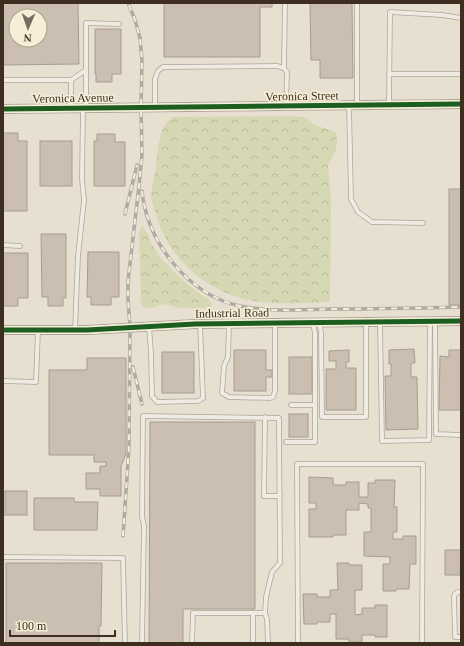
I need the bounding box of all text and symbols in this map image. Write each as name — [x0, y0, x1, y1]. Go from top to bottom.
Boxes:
north arrow — [8, 8, 48, 48]
text: N — [23, 32, 32, 44]
street label: Veronica Street — [265, 88, 340, 104]
street label: Veronica Avenue — [32, 90, 114, 106]
street label: Industrial Road — [195, 305, 269, 321]
scale bar — [10, 612, 115, 638]
text: 100 m — [16, 619, 47, 633]

